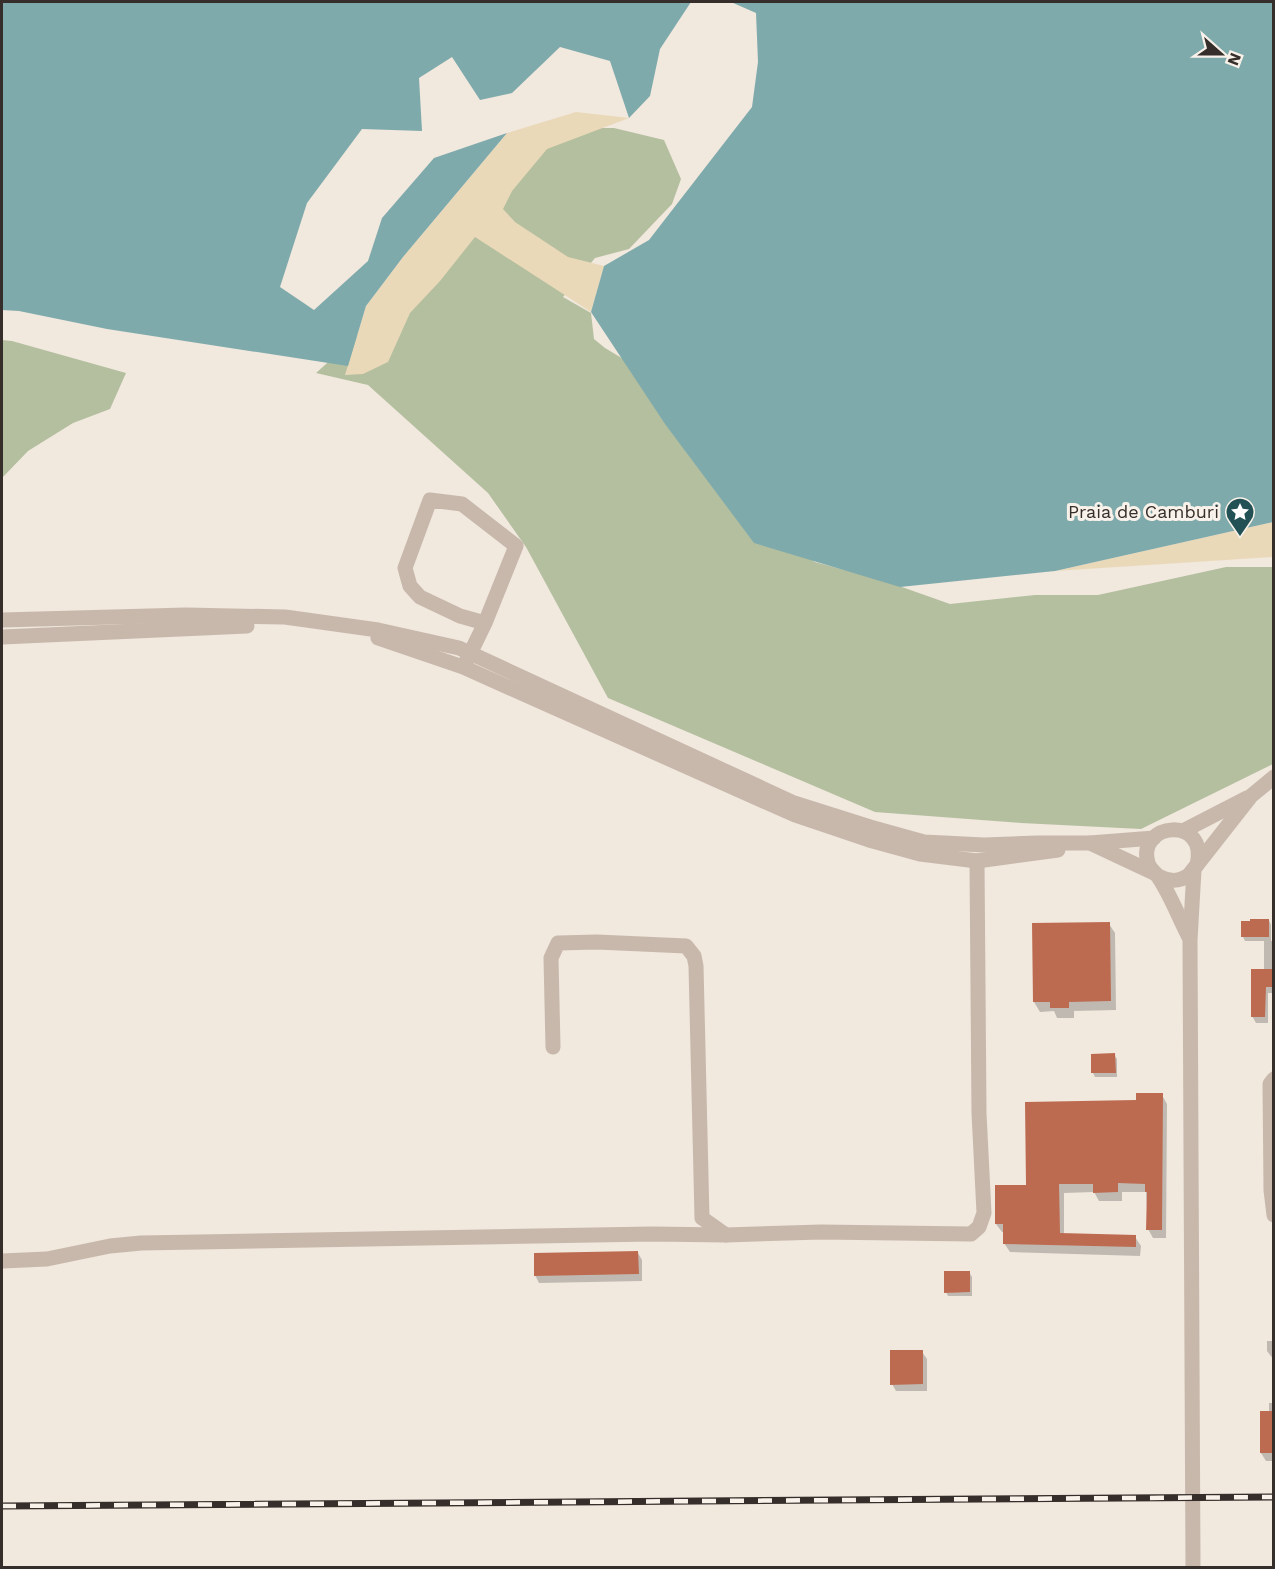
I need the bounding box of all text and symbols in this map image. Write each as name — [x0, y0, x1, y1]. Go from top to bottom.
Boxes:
north arrow — [1191, 24, 1251, 84]
text: N — [1224, 50, 1246, 68]
place icon: Praia de Camburi — [1224, 496, 1256, 538]
place label: Praia de Camburi — [1068, 501, 1219, 522]

